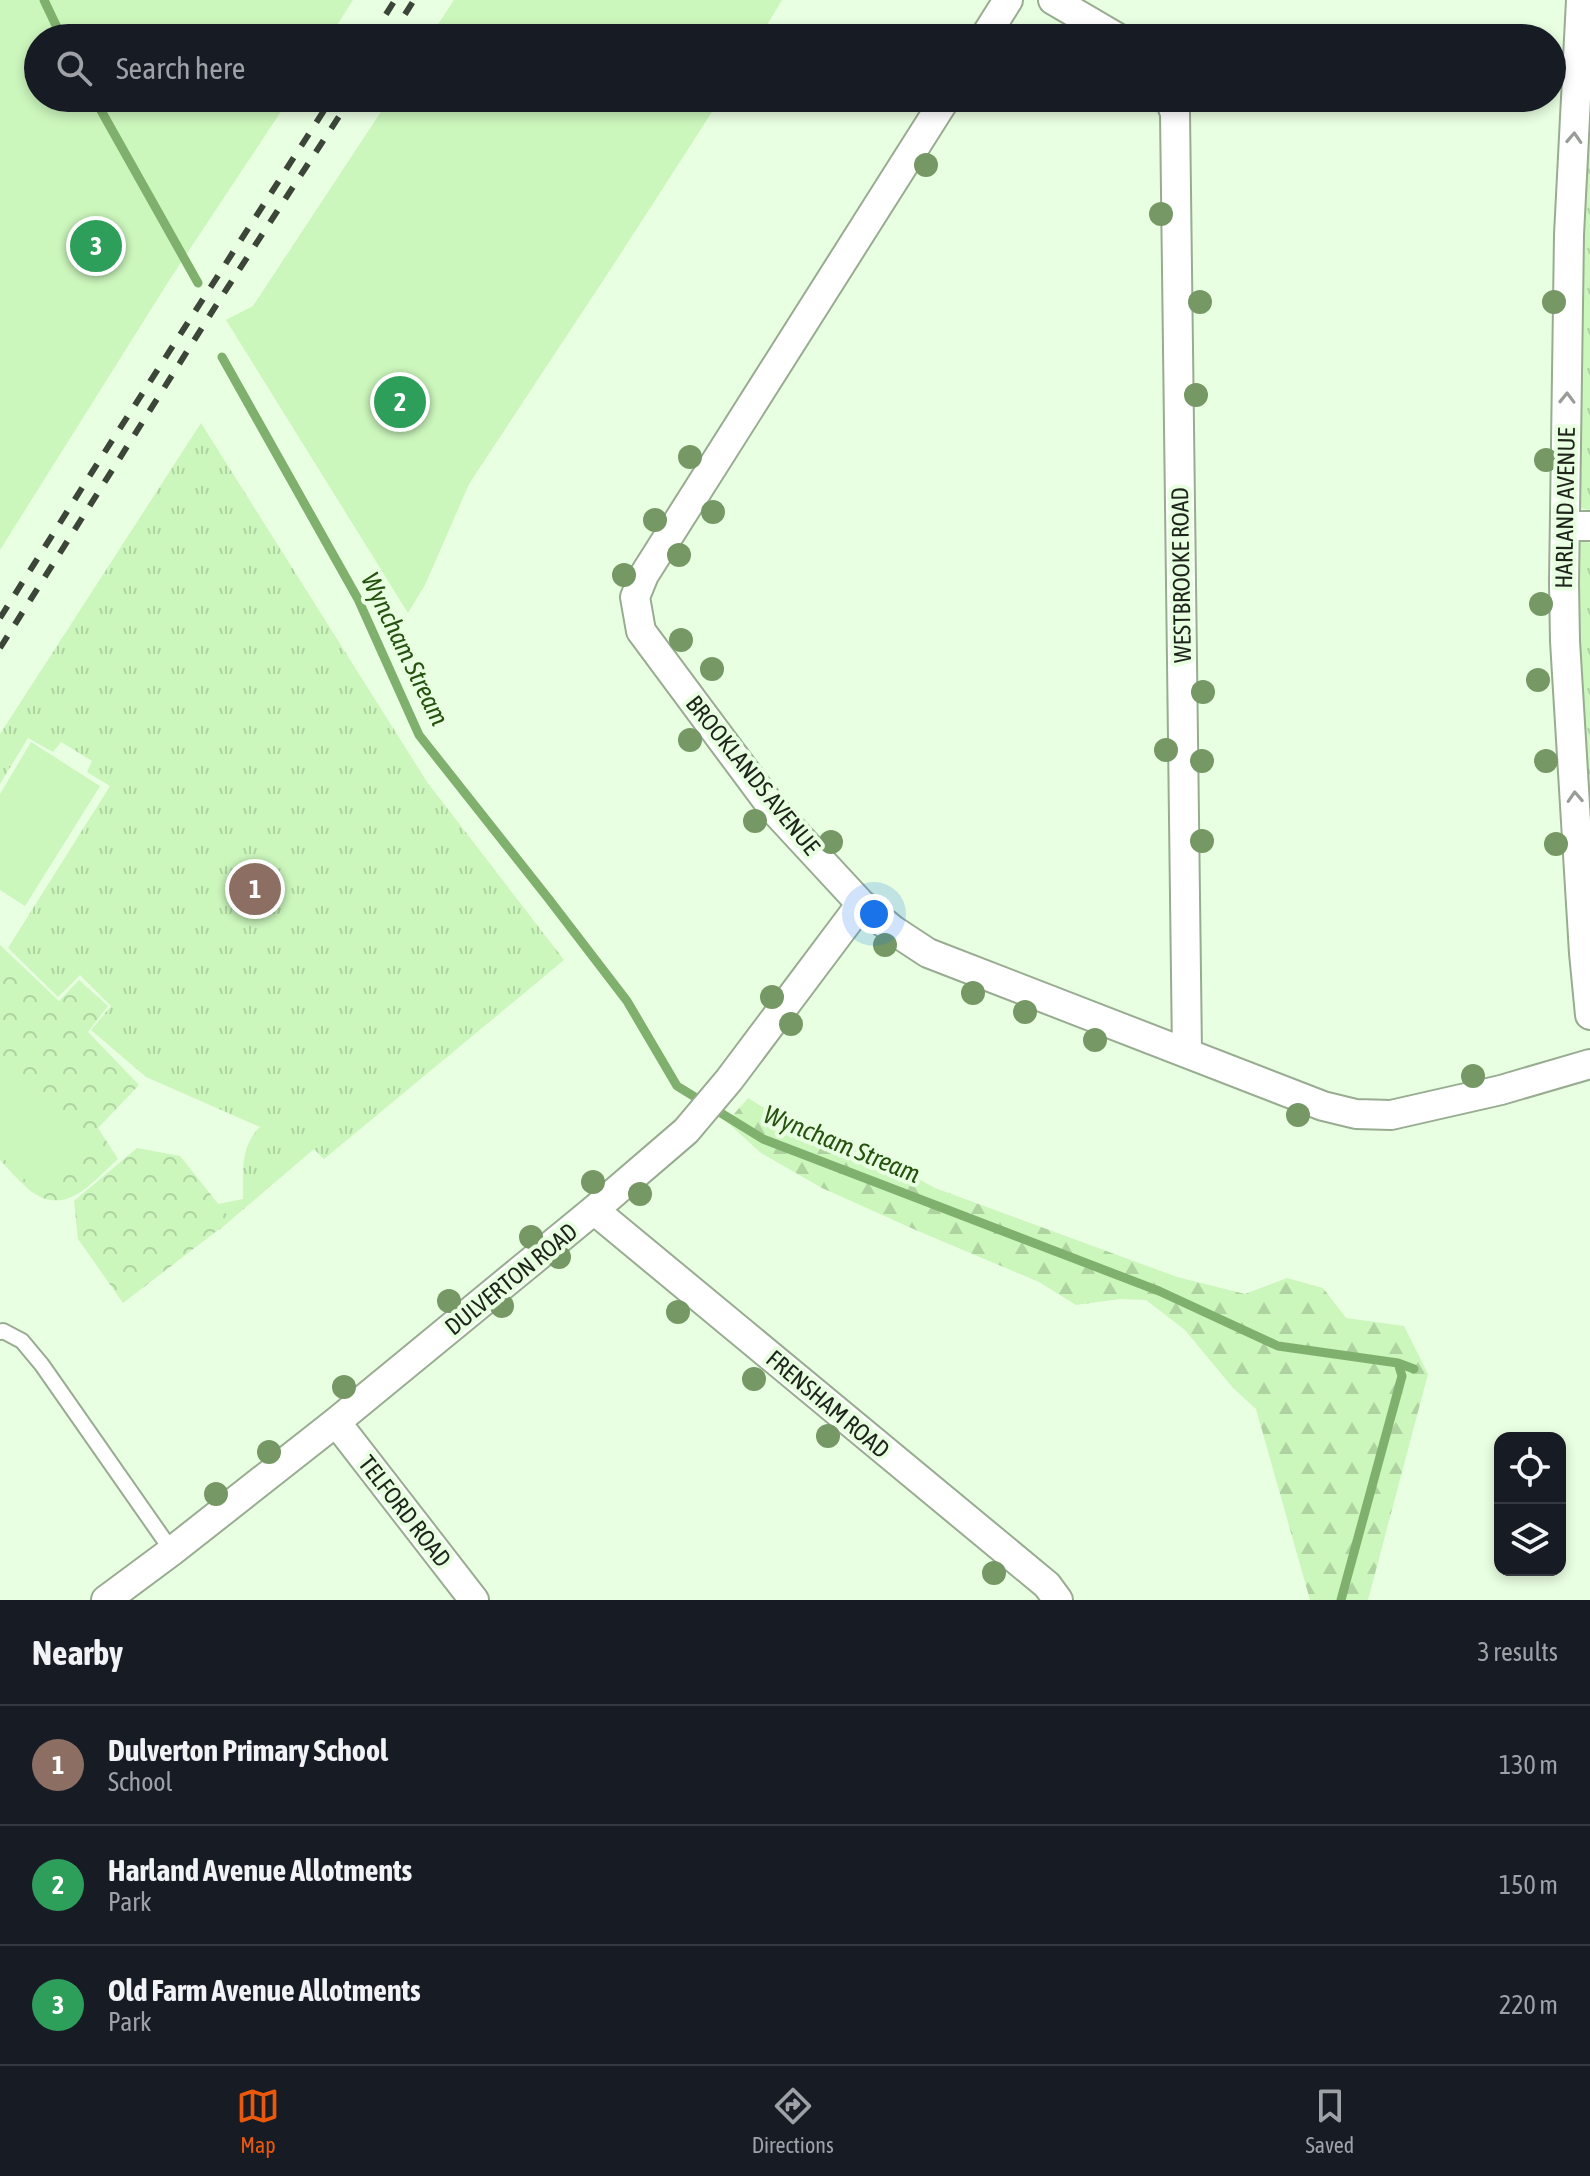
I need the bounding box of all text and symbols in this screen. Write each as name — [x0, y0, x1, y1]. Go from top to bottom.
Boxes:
search box — [24, 24, 1566, 112]
icon: search — [52, 46, 96, 90]
text: Search here — [116, 51, 245, 85]
one-way arrow — [1566, 131, 1583, 144]
pin: 3 — [70, 216, 122, 276]
pin: 2 — [374, 372, 426, 432]
one-way arrow — [1558, 391, 1575, 404]
street label: HARLAND AVENUE — [1550, 427, 1580, 589]
street label: WESTBROOKE ROAD — [1166, 487, 1196, 663]
water label: Wyncham Stream — [355, 568, 455, 730]
street label: BROOKLANDS AVENUE — [681, 690, 825, 860]
one-way arrow — [1567, 790, 1584, 803]
pin: 1 — [229, 859, 281, 919]
your location — [854, 894, 894, 934]
water label: Wyncham Stream — [759, 1099, 925, 1189]
street label: DULVERTON ROAD — [440, 1218, 582, 1340]
street label: FRENSHAM ROAD — [761, 1345, 895, 1463]
map controls — [1494, 1432, 1566, 1576]
button: locate — [1494, 1432, 1566, 1504]
street label: TELFORD ROAD — [353, 1450, 457, 1572]
button: layers — [1494, 1504, 1566, 1576]
text: Nearby — [32, 1633, 123, 1672]
text: 3 results — [1477, 1637, 1558, 1667]
text: Dulverton Primary School — [108, 1733, 388, 1767]
text: 1 — [52, 1750, 64, 1780]
text: 130 m — [1499, 1750, 1558, 1780]
text: School — [108, 1767, 172, 1797]
text: Harland Avenue Allotments — [108, 1853, 412, 1887]
text: 2 — [52, 1870, 64, 1900]
text: 150 m — [1499, 1870, 1558, 1900]
text: Park — [108, 1887, 151, 1917]
text: Old Farm Avenue Allotments — [108, 1973, 421, 2007]
text: 3 — [52, 1990, 64, 2020]
text: 220 m — [1499, 1990, 1558, 2020]
text: Park — [108, 2007, 151, 2037]
tab: Map — [236, 2084, 280, 2158]
tab: Directions — [752, 2084, 834, 2158]
tab: Saved — [1305, 2084, 1354, 2158]

